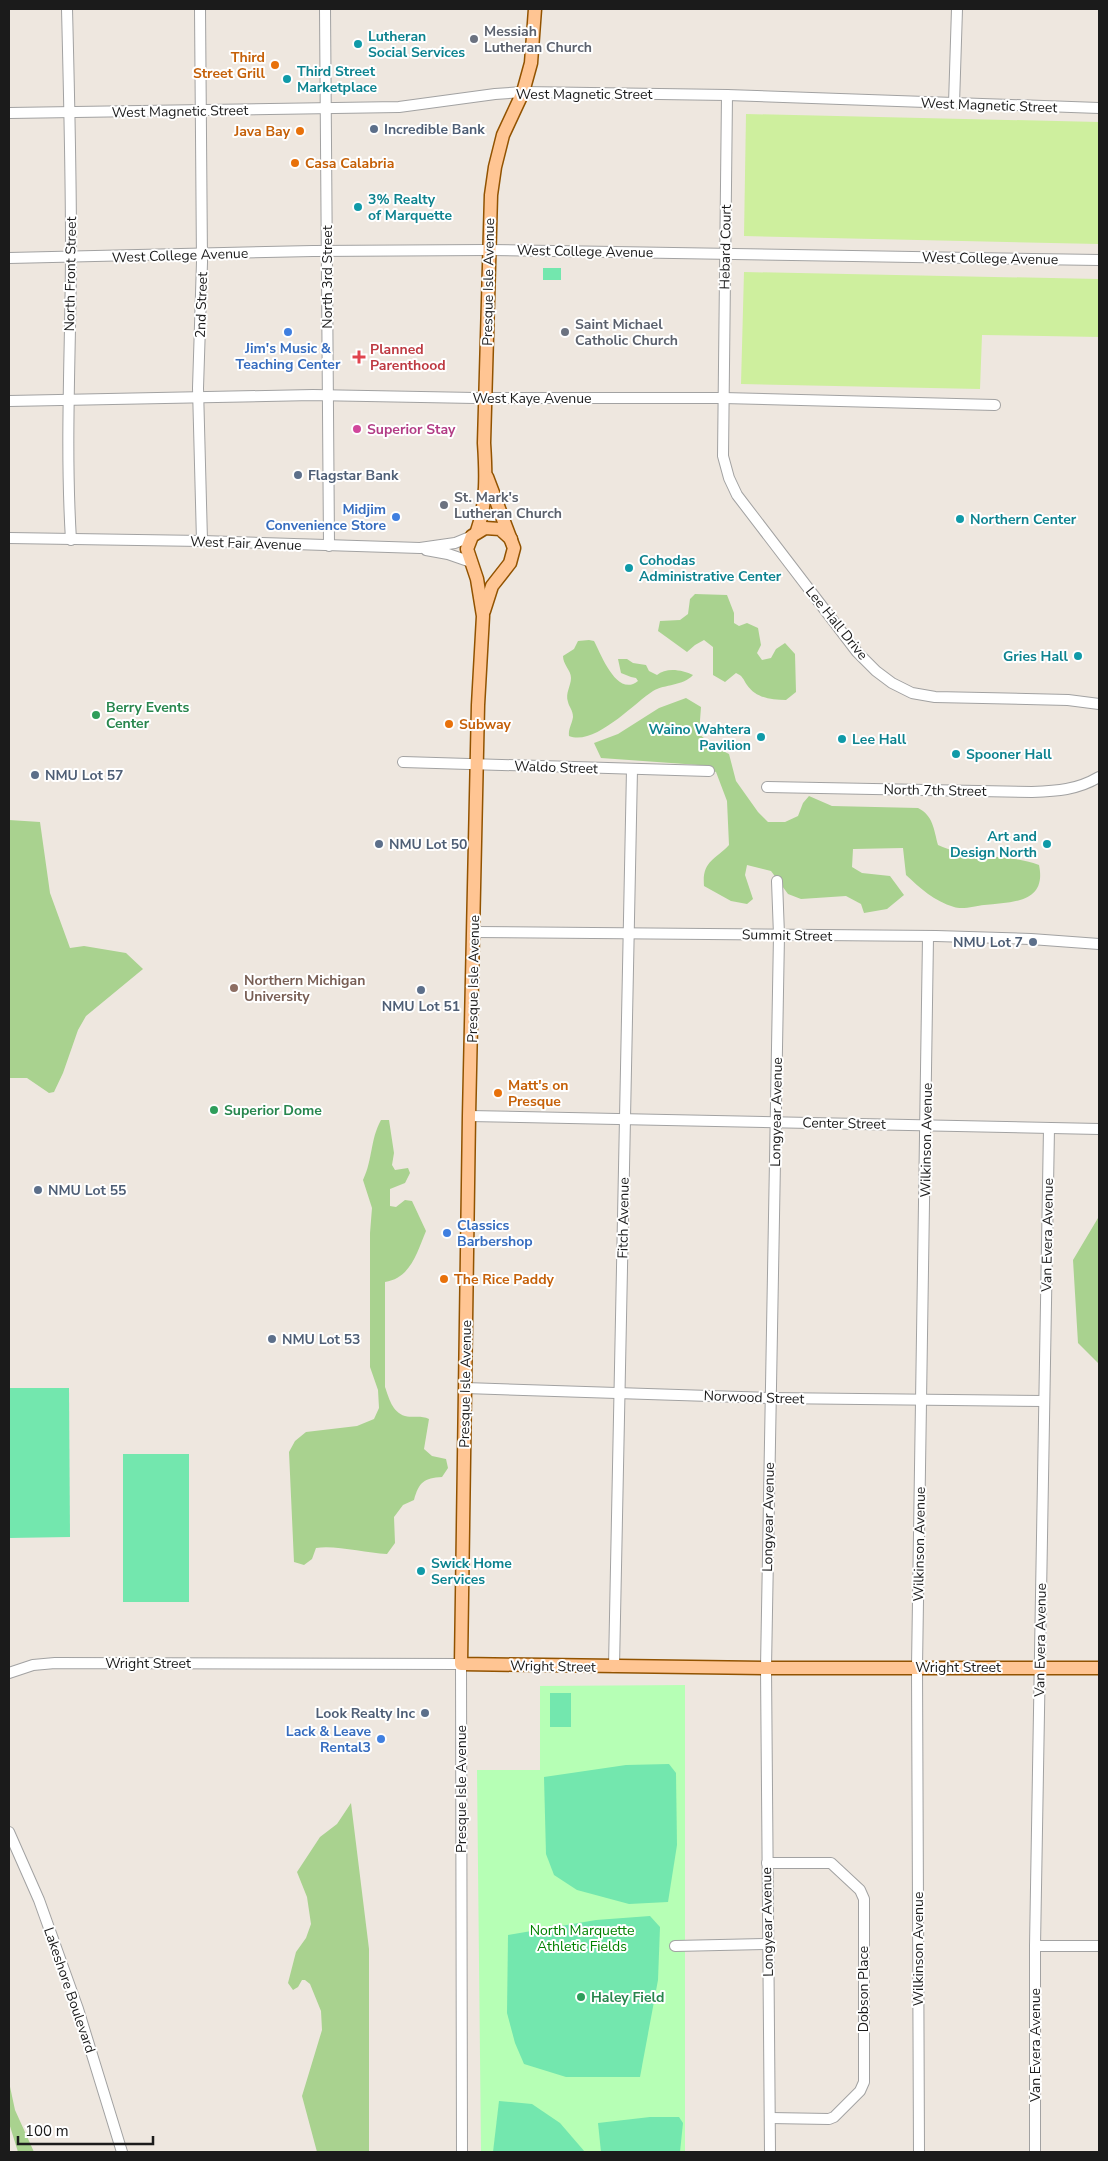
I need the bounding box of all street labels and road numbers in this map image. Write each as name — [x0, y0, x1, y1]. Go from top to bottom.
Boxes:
street label: West Magnetic Street — [516, 85, 652, 104]
street label: West Magnetic Street — [920, 94, 1058, 117]
street label: West Magnetic Street — [112, 101, 249, 122]
street label: Hebard Court — [715, 204, 736, 290]
street label: North Front Street — [60, 216, 81, 332]
street label: Presque Isle Avenue — [478, 218, 499, 346]
street label: North 3rd Street — [318, 225, 337, 329]
street label: West College Avenue — [517, 241, 653, 262]
street label: West College Avenue — [111, 244, 249, 267]
street label: West College Avenue — [922, 248, 1058, 269]
street label: 2nd Street — [191, 271, 212, 338]
street label: West Kaye Avenue — [472, 389, 592, 408]
street label: West Fair Avenue — [190, 532, 302, 555]
street label: Lee Hall Drive — [801, 583, 872, 664]
street label: Waldo Street — [514, 757, 598, 778]
street label: North 7th Street — [883, 780, 987, 801]
street label: Presque Isle Avenue — [463, 915, 484, 1043]
street label: Summit Street — [742, 925, 832, 946]
street label: Longyear Avenue — [766, 1057, 787, 1167]
street label: Wilkinson Avenue — [916, 1082, 937, 1198]
street label: Center Street — [802, 1113, 886, 1134]
street label: Fitch Avenue — [613, 1177, 634, 1259]
street label: Van Evera Avenue — [1037, 1178, 1058, 1293]
street label: Presque Isle Avenue — [455, 1320, 476, 1448]
street label: Norwood Street — [703, 1386, 805, 1409]
street label: Longyear Avenue — [758, 1462, 779, 1572]
street label: Wilkinson Avenue — [909, 1486, 930, 1602]
street label: Van Evera Avenue — [1030, 1583, 1051, 1698]
street label: Wright Street — [105, 1654, 191, 1673]
street label: Wright Street — [510, 1656, 596, 1677]
street label: Wright Street — [915, 1658, 1001, 1677]
street label: Presque Isle Avenue — [452, 1725, 471, 1853]
street label: Longyear Avenue — [757, 1867, 778, 1977]
street label: Wilkinson Avenue — [909, 1892, 928, 2006]
street label: Lakeshore Boulevard — [39, 1925, 100, 2056]
street label: Dobson Place — [854, 1946, 873, 2032]
street label: Van Evera Avenue — [1026, 1988, 1045, 2103]

